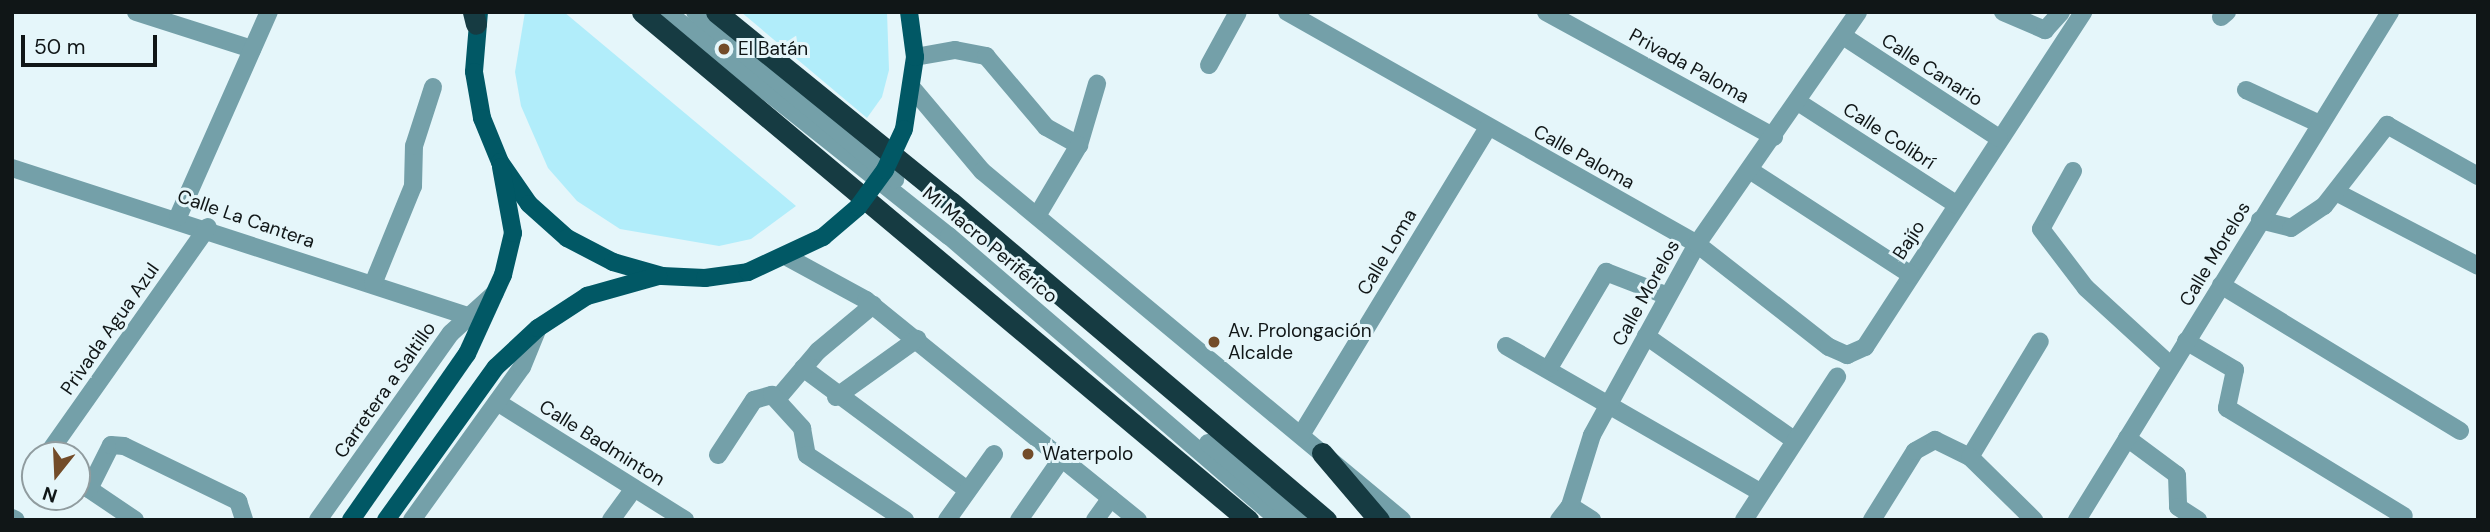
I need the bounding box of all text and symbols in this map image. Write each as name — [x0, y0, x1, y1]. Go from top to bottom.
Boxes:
scale bar — [24, 21, 161, 65]
street label: Privada Paloma — [1625, 24, 1753, 108]
street label: Calle Canario — [1877, 29, 1987, 111]
text: 50 m — [34, 33, 85, 61]
place label: El Batán — [738, 38, 808, 60]
marker: El Batán — [716, 41, 732, 57]
street label: Calle Colibrí — [1839, 98, 1939, 174]
street label: Calle Paloma — [1530, 120, 1638, 194]
street label: Mi Macro Periférico — [918, 182, 1062, 308]
street label: Calle La Cantera — [174, 185, 318, 253]
street label: Calle Morelos — [2175, 198, 2255, 310]
street label: Calle Loma — [1352, 205, 1422, 299]
street label: Bajío — [1888, 216, 1930, 264]
street label: Calle Morelos — [1607, 236, 1685, 350]
street label: Privada Agua Azul — [56, 259, 164, 399]
street label: Carretera a Saltillo — [329, 317, 441, 463]
place label: Av. Prolongación Alcalde — [1228, 320, 1372, 364]
marker: Av. Prolongación Alcalde — [1206, 334, 1222, 350]
street label: Calle Badminton — [535, 395, 669, 491]
north arrow — [21, 441, 91, 511]
place label: Waterpolo — [1042, 443, 1133, 465]
marker: Waterpolo — [1020, 446, 1036, 462]
text: N — [40, 481, 60, 509]

